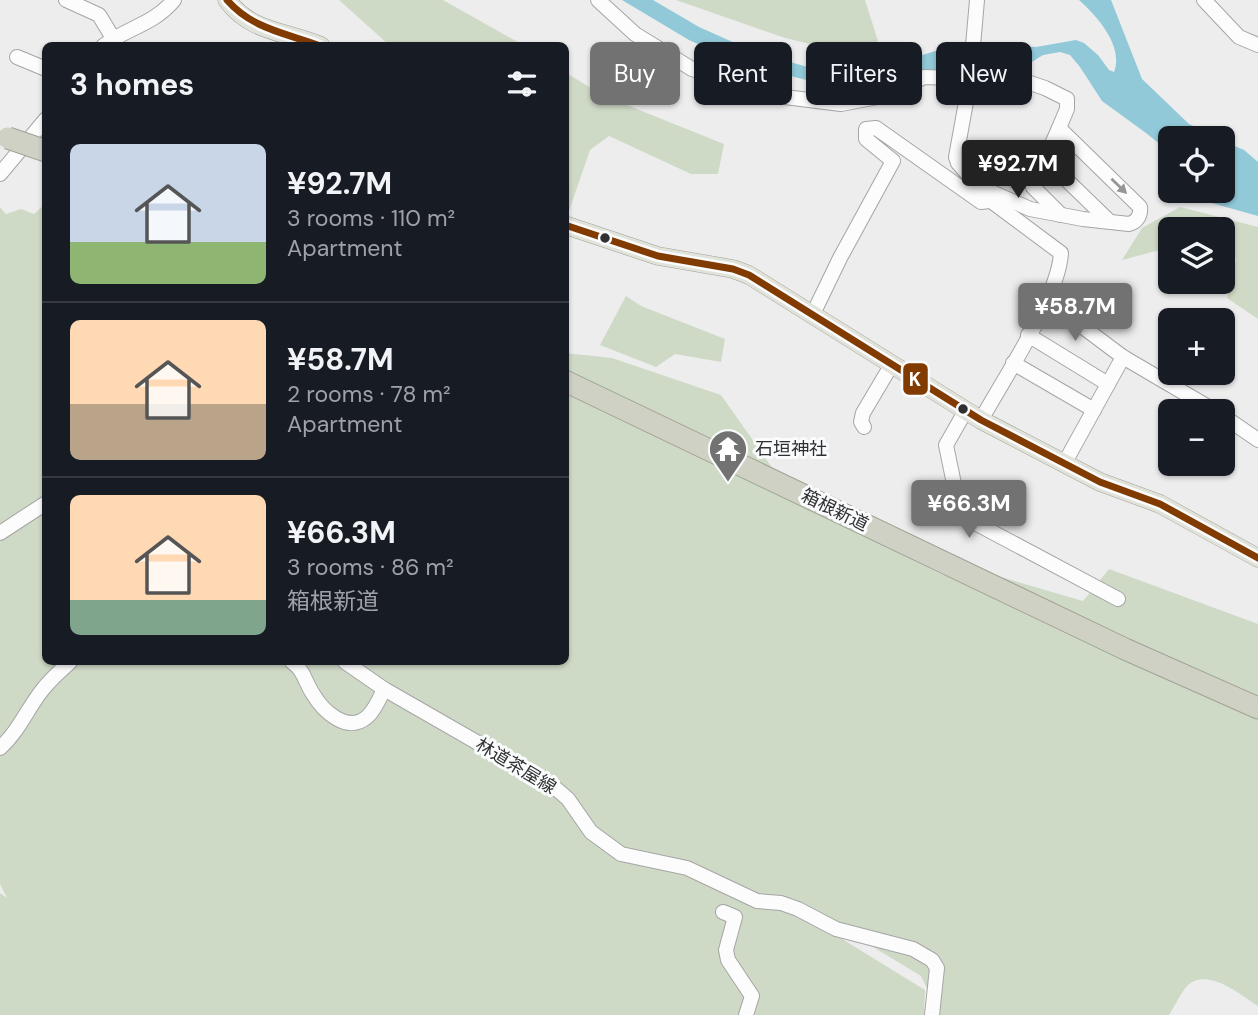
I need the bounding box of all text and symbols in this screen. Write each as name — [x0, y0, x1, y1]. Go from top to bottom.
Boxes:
chip: Buy — [590, 42, 680, 105]
chip: Rent — [694, 42, 792, 105]
chip: Filters — [806, 42, 922, 105]
chip: New — [936, 42, 1032, 105]
text: 3 homes — [70, 65, 194, 104]
icon: filters — [503, 65, 541, 103]
map controls — [1158, 126, 1235, 476]
button: locate — [1158, 126, 1235, 203]
pin: ¥92.7M — [961, 140, 1075, 200]
text: ¥92.7M — [978, 148, 1058, 178]
text: ¥92.7M — [287, 164, 392, 203]
icon: home — [126, 172, 210, 256]
one-way arrow — [1110, 178, 1127, 194]
text: 3 rooms · 110 m² — [287, 203, 455, 233]
button: layers — [1158, 217, 1235, 294]
unlabelled marker — [598, 231, 612, 245]
text: Apartment — [287, 233, 402, 263]
pin: ¥58.7M — [1018, 284, 1132, 343]
text: ¥58.7M — [1034, 291, 1116, 321]
button: + — [1158, 308, 1235, 385]
text: ¥58.7M — [287, 340, 394, 379]
icon: home — [126, 348, 210, 432]
line badge: K — [902, 362, 929, 396]
text: K — [909, 367, 921, 392]
text: 2 rooms · 78 m² — [287, 379, 451, 409]
button: − — [1158, 399, 1235, 476]
unlabelled marker — [956, 402, 970, 416]
text: Apartment — [287, 409, 402, 439]
temple icon: 石垣神社 — [707, 428, 749, 483]
place label: 石垣神社 — [755, 437, 827, 461]
pin: ¥66.3M — [912, 480, 1026, 540]
street label: 箱根新道 — [797, 483, 873, 537]
text: ¥66.3M — [927, 488, 1011, 518]
text: ¥66.3M — [287, 513, 396, 552]
icon: home — [126, 523, 210, 607]
text: 3 rooms · 86 m² — [287, 552, 454, 582]
text: 箱根新道 — [287, 586, 379, 616]
street label: 林道茶屋線 — [471, 733, 561, 799]

